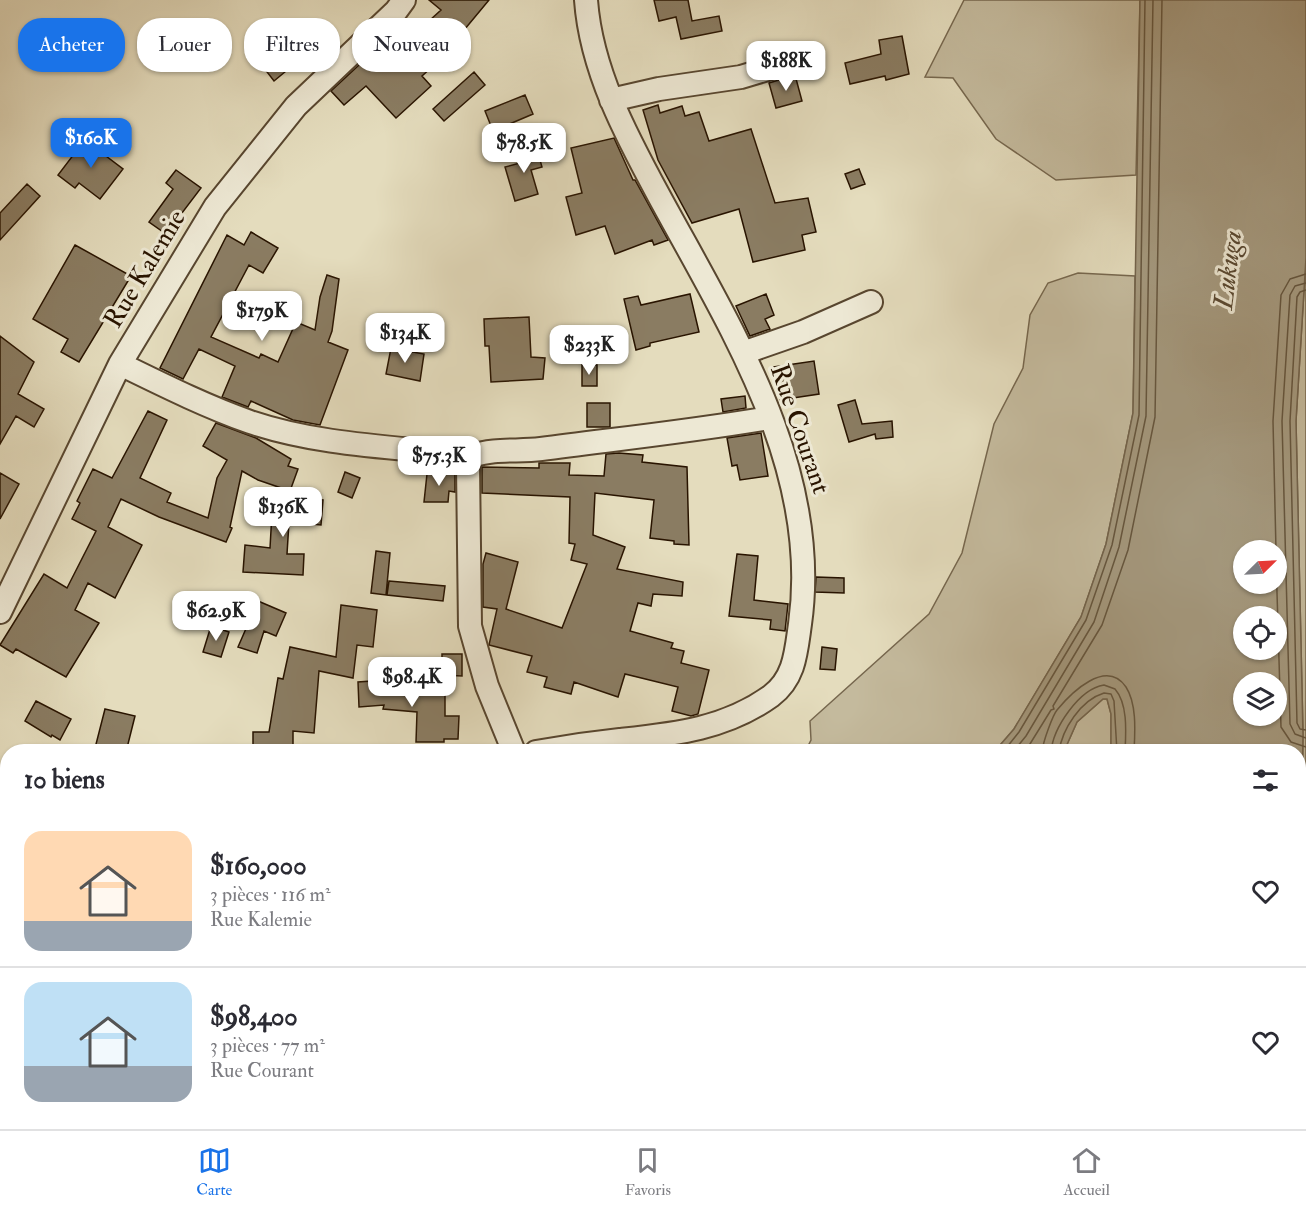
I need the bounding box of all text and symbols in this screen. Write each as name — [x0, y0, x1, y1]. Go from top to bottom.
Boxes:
chip: Acheter — [18, 18, 125, 72]
chip: Louer — [137, 18, 232, 72]
chip: Filtres — [244, 18, 340, 72]
chip: Nouveau — [352, 18, 471, 72]
pin: $188K — [744, 41, 828, 92]
text: $188K — [760, 48, 812, 73]
pin: $160K — [49, 118, 133, 169]
pin: $78.5K — [475, 123, 573, 174]
text: $160K — [65, 125, 117, 150]
text: $78.5K — [496, 130, 552, 155]
street label: Rue Kalemie — [97, 204, 193, 334]
water label: Lukuga — [1207, 229, 1249, 312]
pin: $179K — [220, 291, 304, 342]
text: $179K — [236, 298, 288, 323]
pin: $134K — [363, 313, 447, 364]
text: $134K — [380, 320, 430, 345]
pin: $233K — [547, 325, 631, 376]
text: $233K — [564, 332, 614, 357]
street label: Rue Courant — [763, 360, 837, 498]
pin: $75.3K — [390, 436, 488, 487]
text: $75.3K — [412, 443, 466, 468]
pin: $136K — [241, 487, 325, 538]
text: $136K — [258, 494, 308, 519]
north arrow — [1233, 540, 1287, 594]
map controls — [1233, 540, 1287, 726]
pin: $62.9K — [167, 591, 265, 642]
text: $62.9K — [186, 598, 246, 623]
button: locate — [1233, 606, 1287, 660]
pin: $98.4K — [363, 657, 461, 708]
text: $98.4K — [382, 664, 442, 689]
button: layers — [1233, 672, 1287, 726]
text: 10 biens — [24, 764, 105, 796]
icon: filters — [1249, 764, 1282, 797]
text: $160,000 — [210, 850, 306, 882]
icon: home — [72, 855, 144, 927]
icon: heart — [1249, 875, 1282, 908]
text: 3 pièces · 116 m² — [210, 882, 331, 907]
text: Rue Kalemie — [210, 907, 312, 932]
text: $98,400 — [210, 1001, 298, 1033]
icon: home — [72, 1006, 144, 1078]
icon: heart — [1249, 1026, 1282, 1059]
text: 3 pièces · 77 m² — [210, 1033, 325, 1058]
text: Rue Courant — [210, 1058, 314, 1083]
tab: Carte — [196, 1144, 232, 1200]
tab: Favoris — [625, 1144, 671, 1200]
tab: Accueil — [1063, 1144, 1110, 1200]

